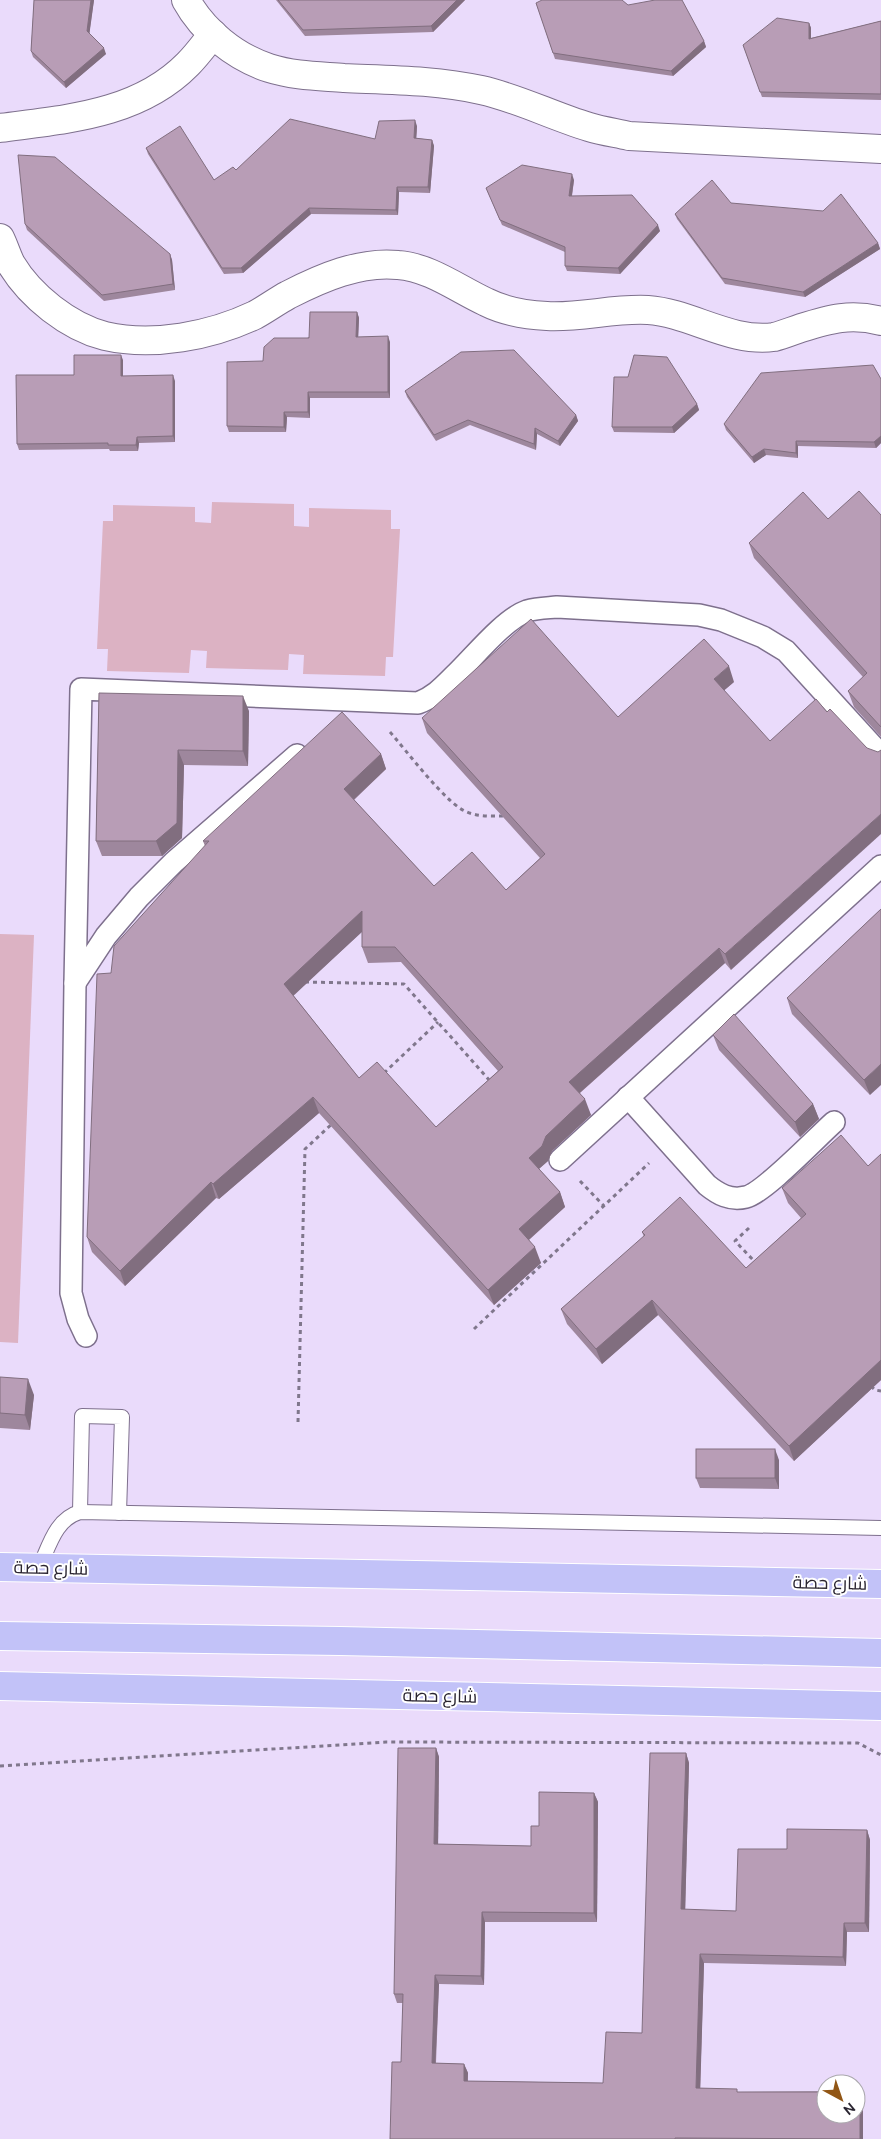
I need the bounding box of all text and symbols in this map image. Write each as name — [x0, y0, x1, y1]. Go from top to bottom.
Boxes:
street label: شارع حصة — [13, 1556, 89, 1581]
street label: شارع حصة — [792, 1571, 868, 1596]
street label: شارع حصة — [402, 1684, 478, 1709]
north arrow — [816, 2074, 866, 2124]
text: N — [840, 2099, 859, 2118]

